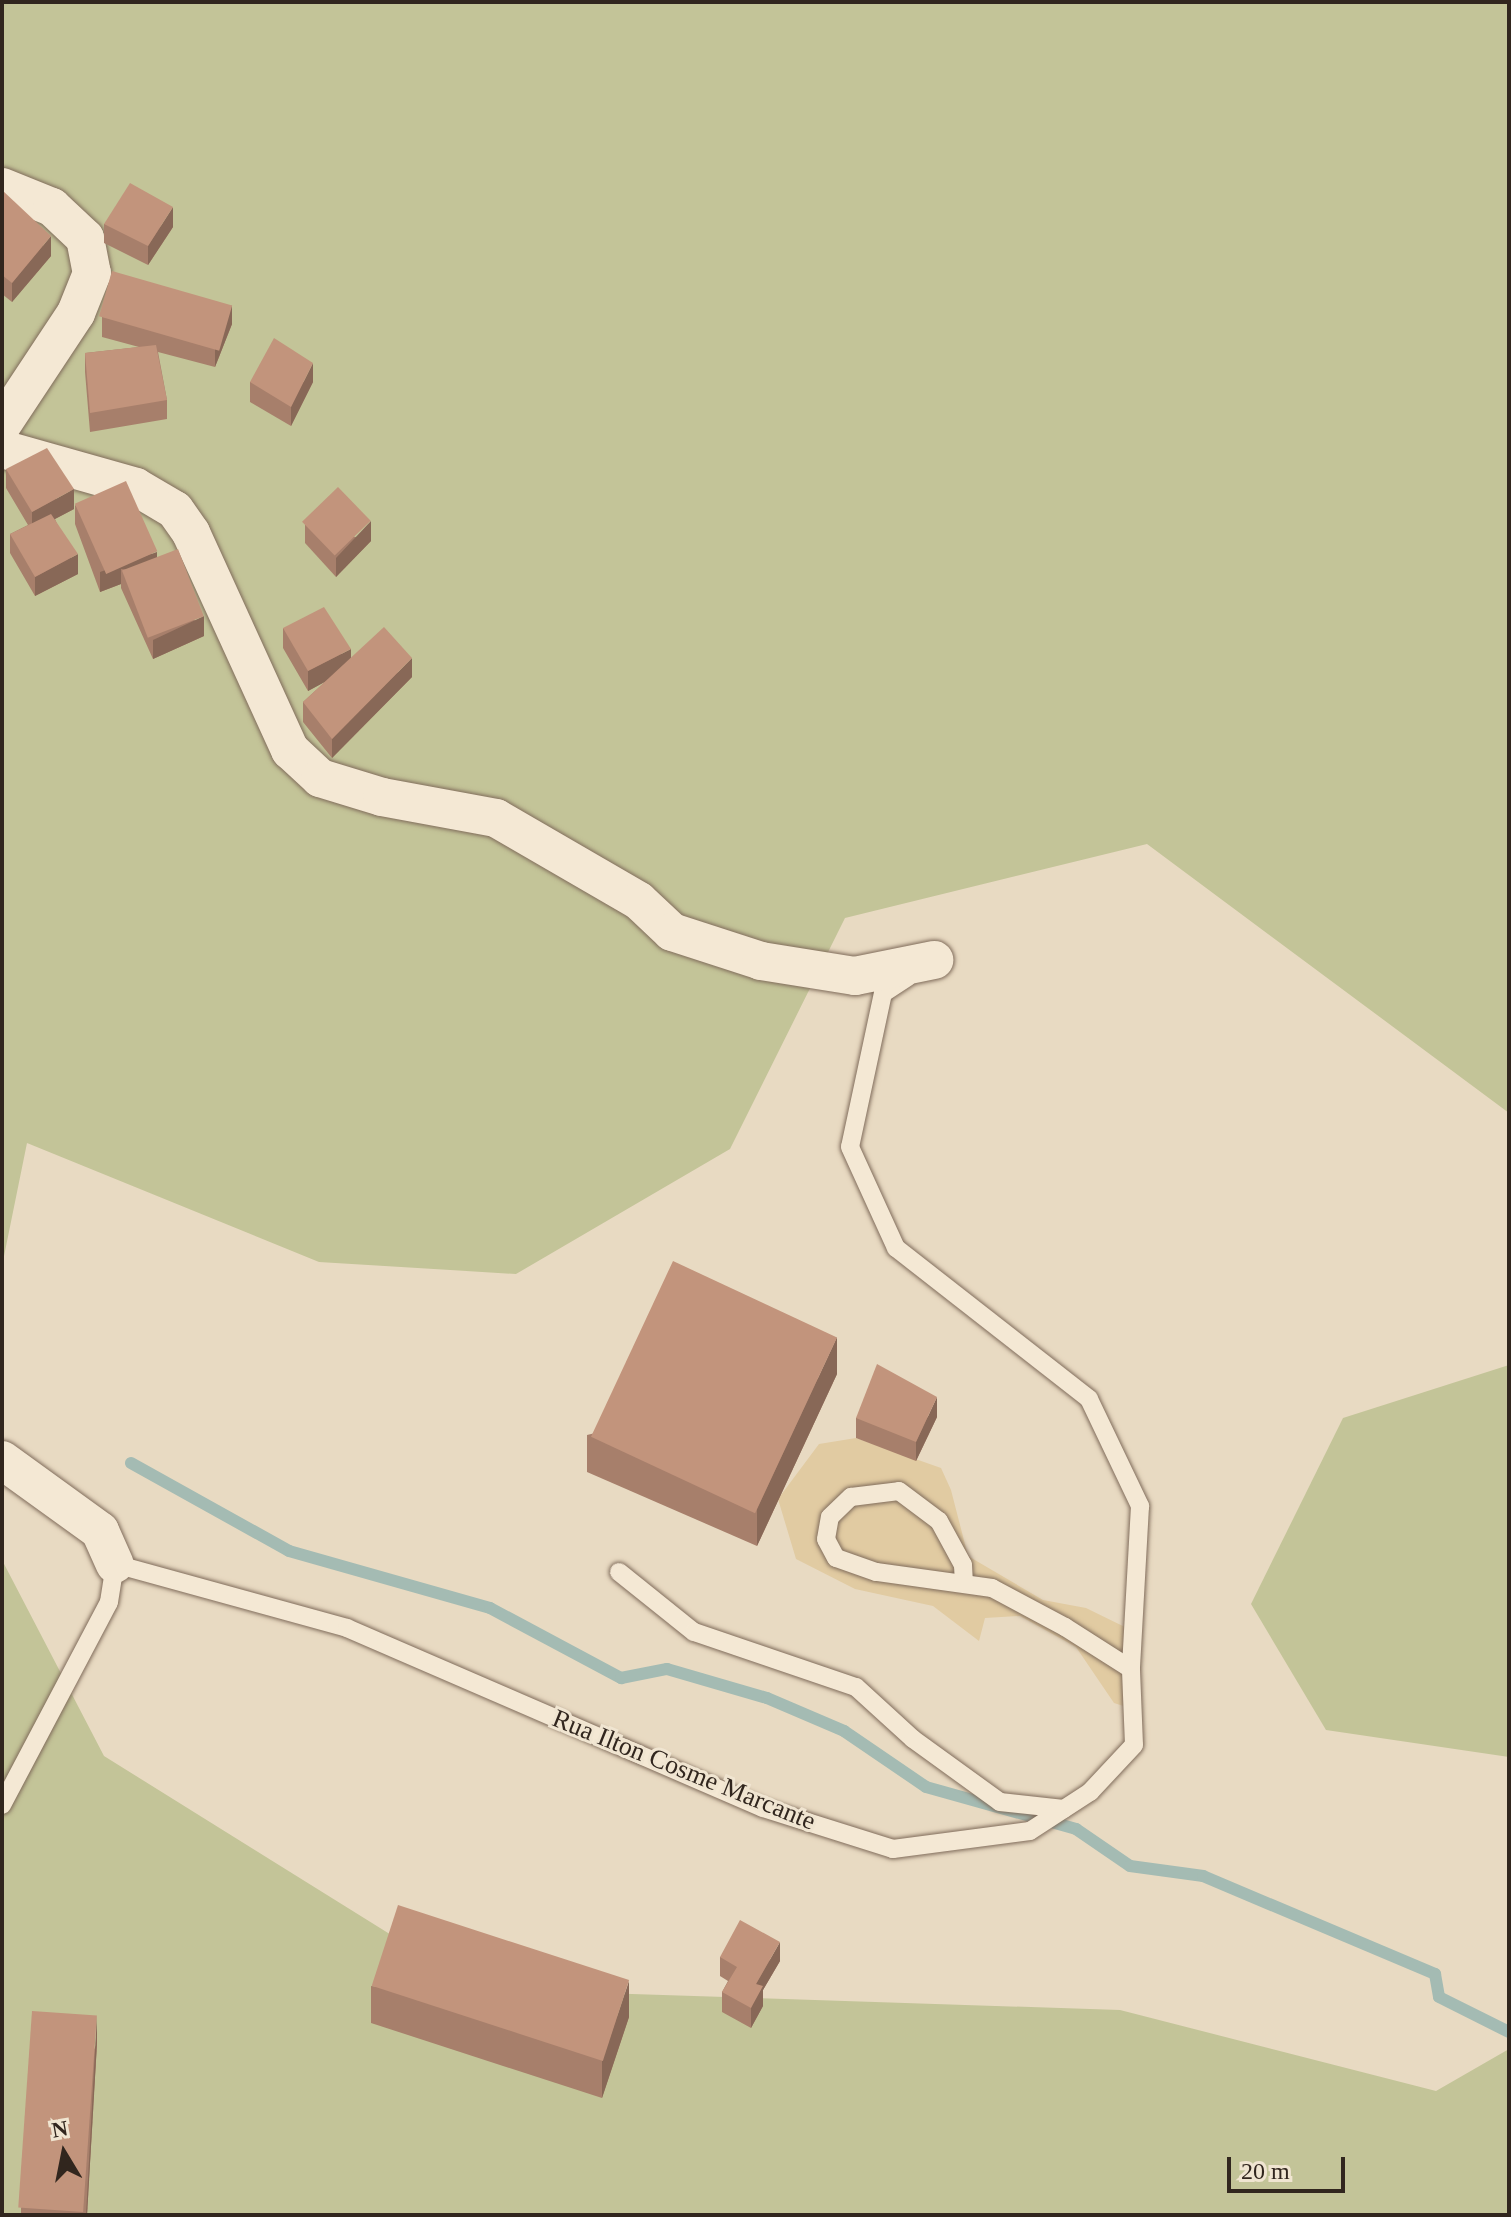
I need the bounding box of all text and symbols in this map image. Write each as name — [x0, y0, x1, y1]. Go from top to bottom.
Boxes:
street label: Rua Ilton Cosme Marcante — [548, 1703, 820, 1837]
north arrow — [24, 2113, 104, 2193]
text: N — [50, 2115, 70, 2143]
scale bar — [1231, 2141, 1349, 2191]
text: 20 m — [1241, 2158, 1290, 2184]

